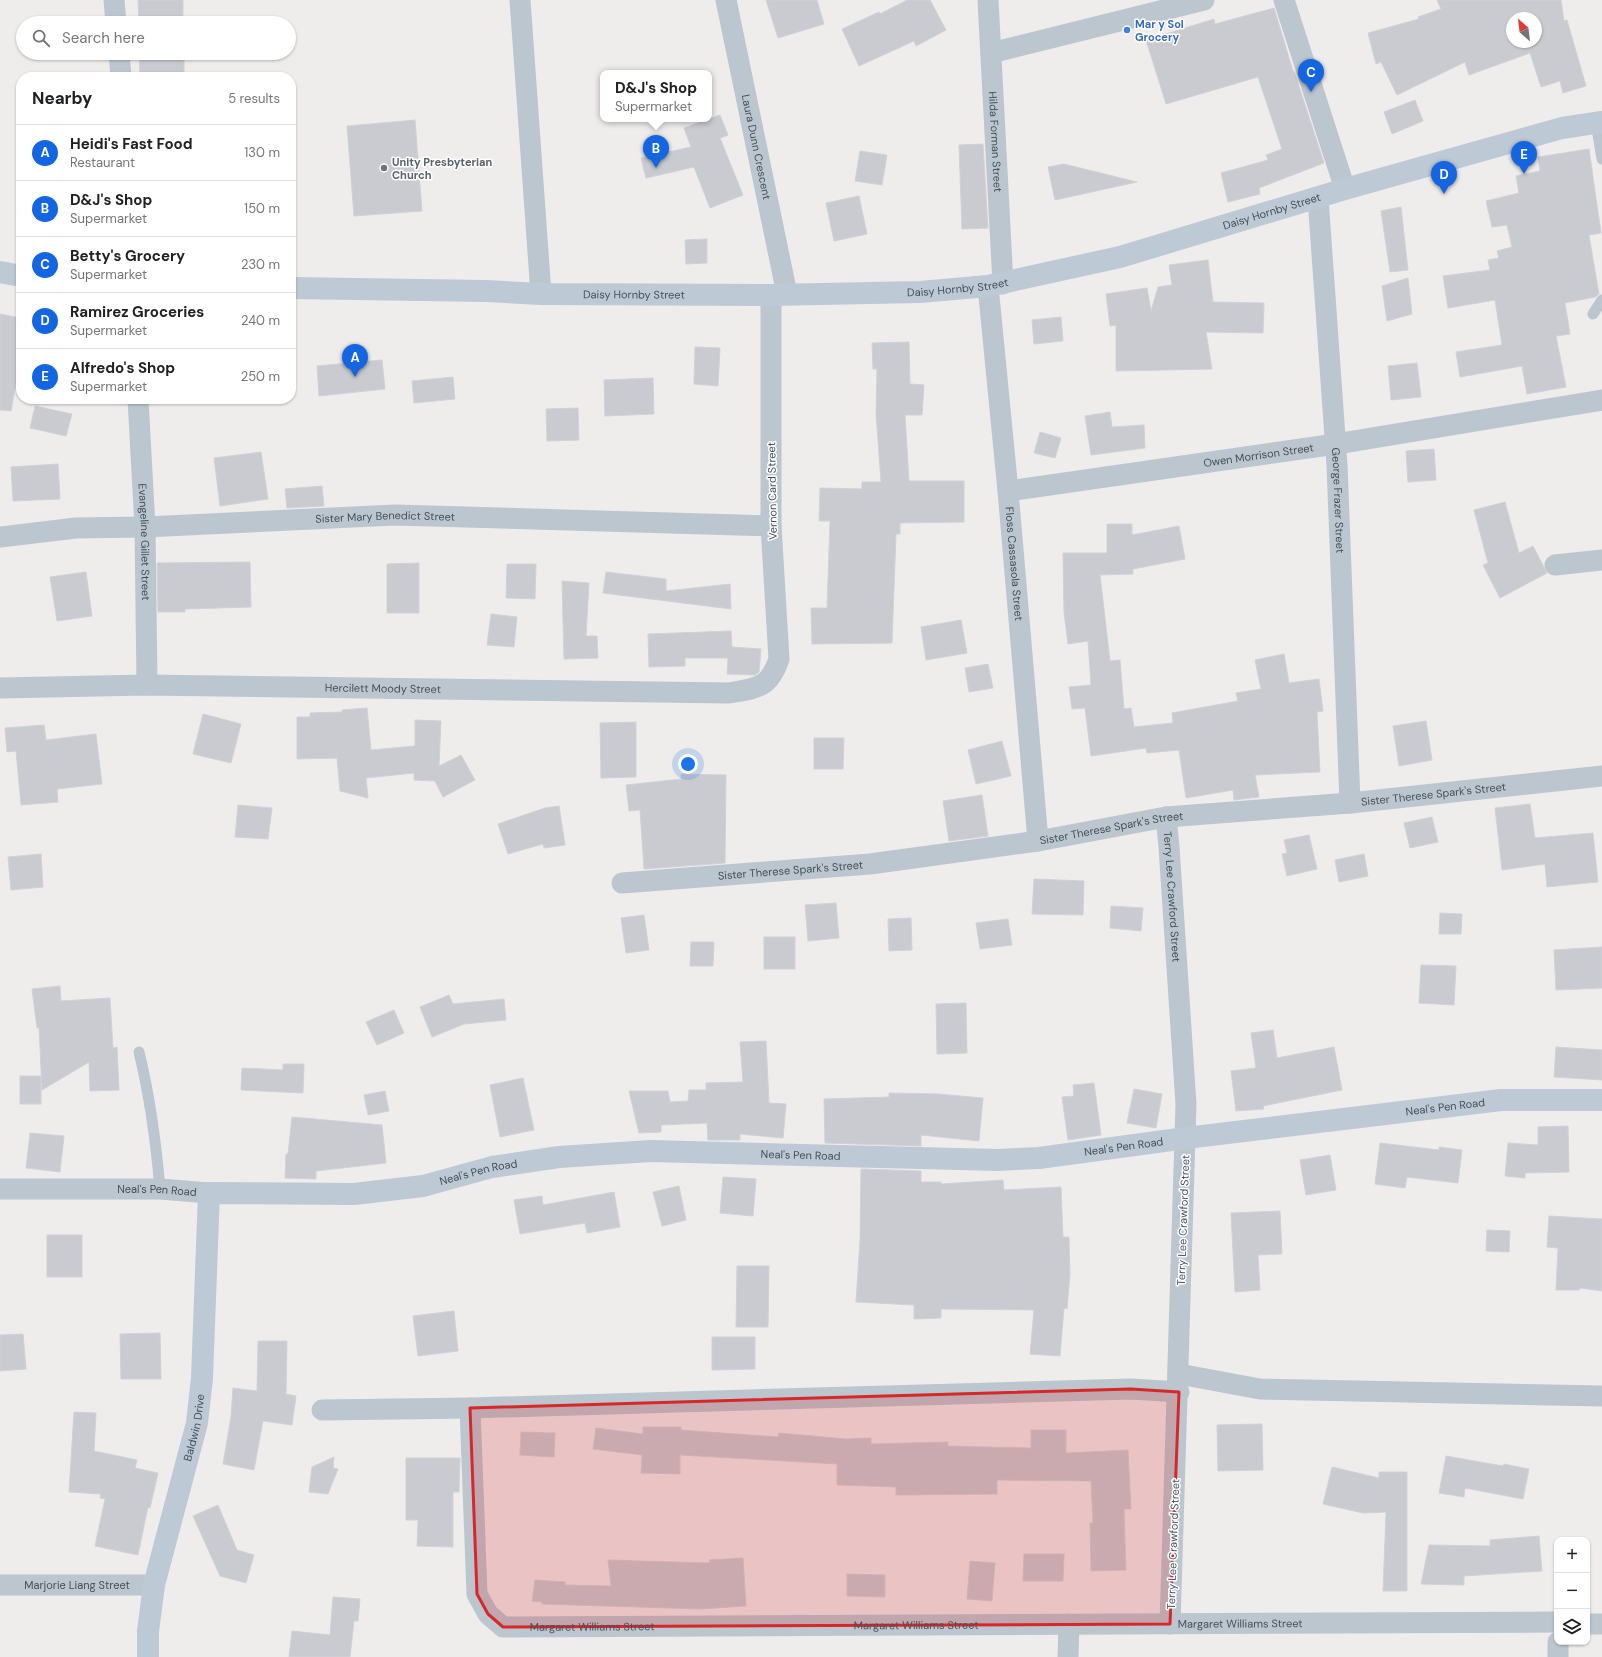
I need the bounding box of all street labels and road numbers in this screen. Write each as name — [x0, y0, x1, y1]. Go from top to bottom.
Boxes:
street label: Hilda Forman Street — [986, 91, 1005, 193]
street label: Laura Dunn Crescent — [739, 93, 774, 201]
street label: Daisy Hornby Street — [1221, 190, 1322, 233]
street label: Daisy Hornby Street — [907, 275, 1009, 299]
street label: Daisy Hornby Street — [583, 287, 685, 302]
street label: Owen Morrison Street — [1202, 440, 1315, 470]
street label: Vernon Card Street — [764, 442, 780, 540]
street label: George Frazer Street — [1329, 447, 1347, 553]
street label: Evangeline Gillet Street — [136, 483, 153, 601]
street label: Floss Cassasola Street — [1002, 506, 1026, 621]
street label: Sister Mary Benedict Street — [315, 508, 455, 526]
street label: Hercilett Moody Street — [325, 680, 441, 696]
street label: Sister Therese Spark's Street — [1360, 779, 1507, 809]
street label: Sister Therese Spark's Street — [1039, 809, 1184, 848]
street label: Terry Lee Crawford Street — [1160, 831, 1184, 963]
street label: Sister Therese Spark's Street — [717, 858, 864, 883]
street label: Neal's Pen Road — [1405, 1095, 1486, 1118]
street label: Neal's Pen Road — [1083, 1134, 1164, 1159]
street label: Neal's Pen Road — [761, 1147, 841, 1163]
street label: Terry Lee Crawford Street — [1174, 1154, 1192, 1286]
street label: Neal's Pen Road — [438, 1156, 518, 1188]
street label: Neal's Pen Road — [117, 1182, 197, 1199]
street label: Baldwin Drive — [180, 1393, 207, 1463]
street label: Terry Lee Crawford Street — [1164, 1478, 1182, 1610]
street label: Marjorie Liang Street — [24, 1578, 130, 1592]
street label: Margaret Williams Street — [1178, 1616, 1303, 1631]
street label: Margaret Williams Street — [854, 1618, 979, 1632]
street label: Margaret Williams Street — [530, 1619, 655, 1634]

